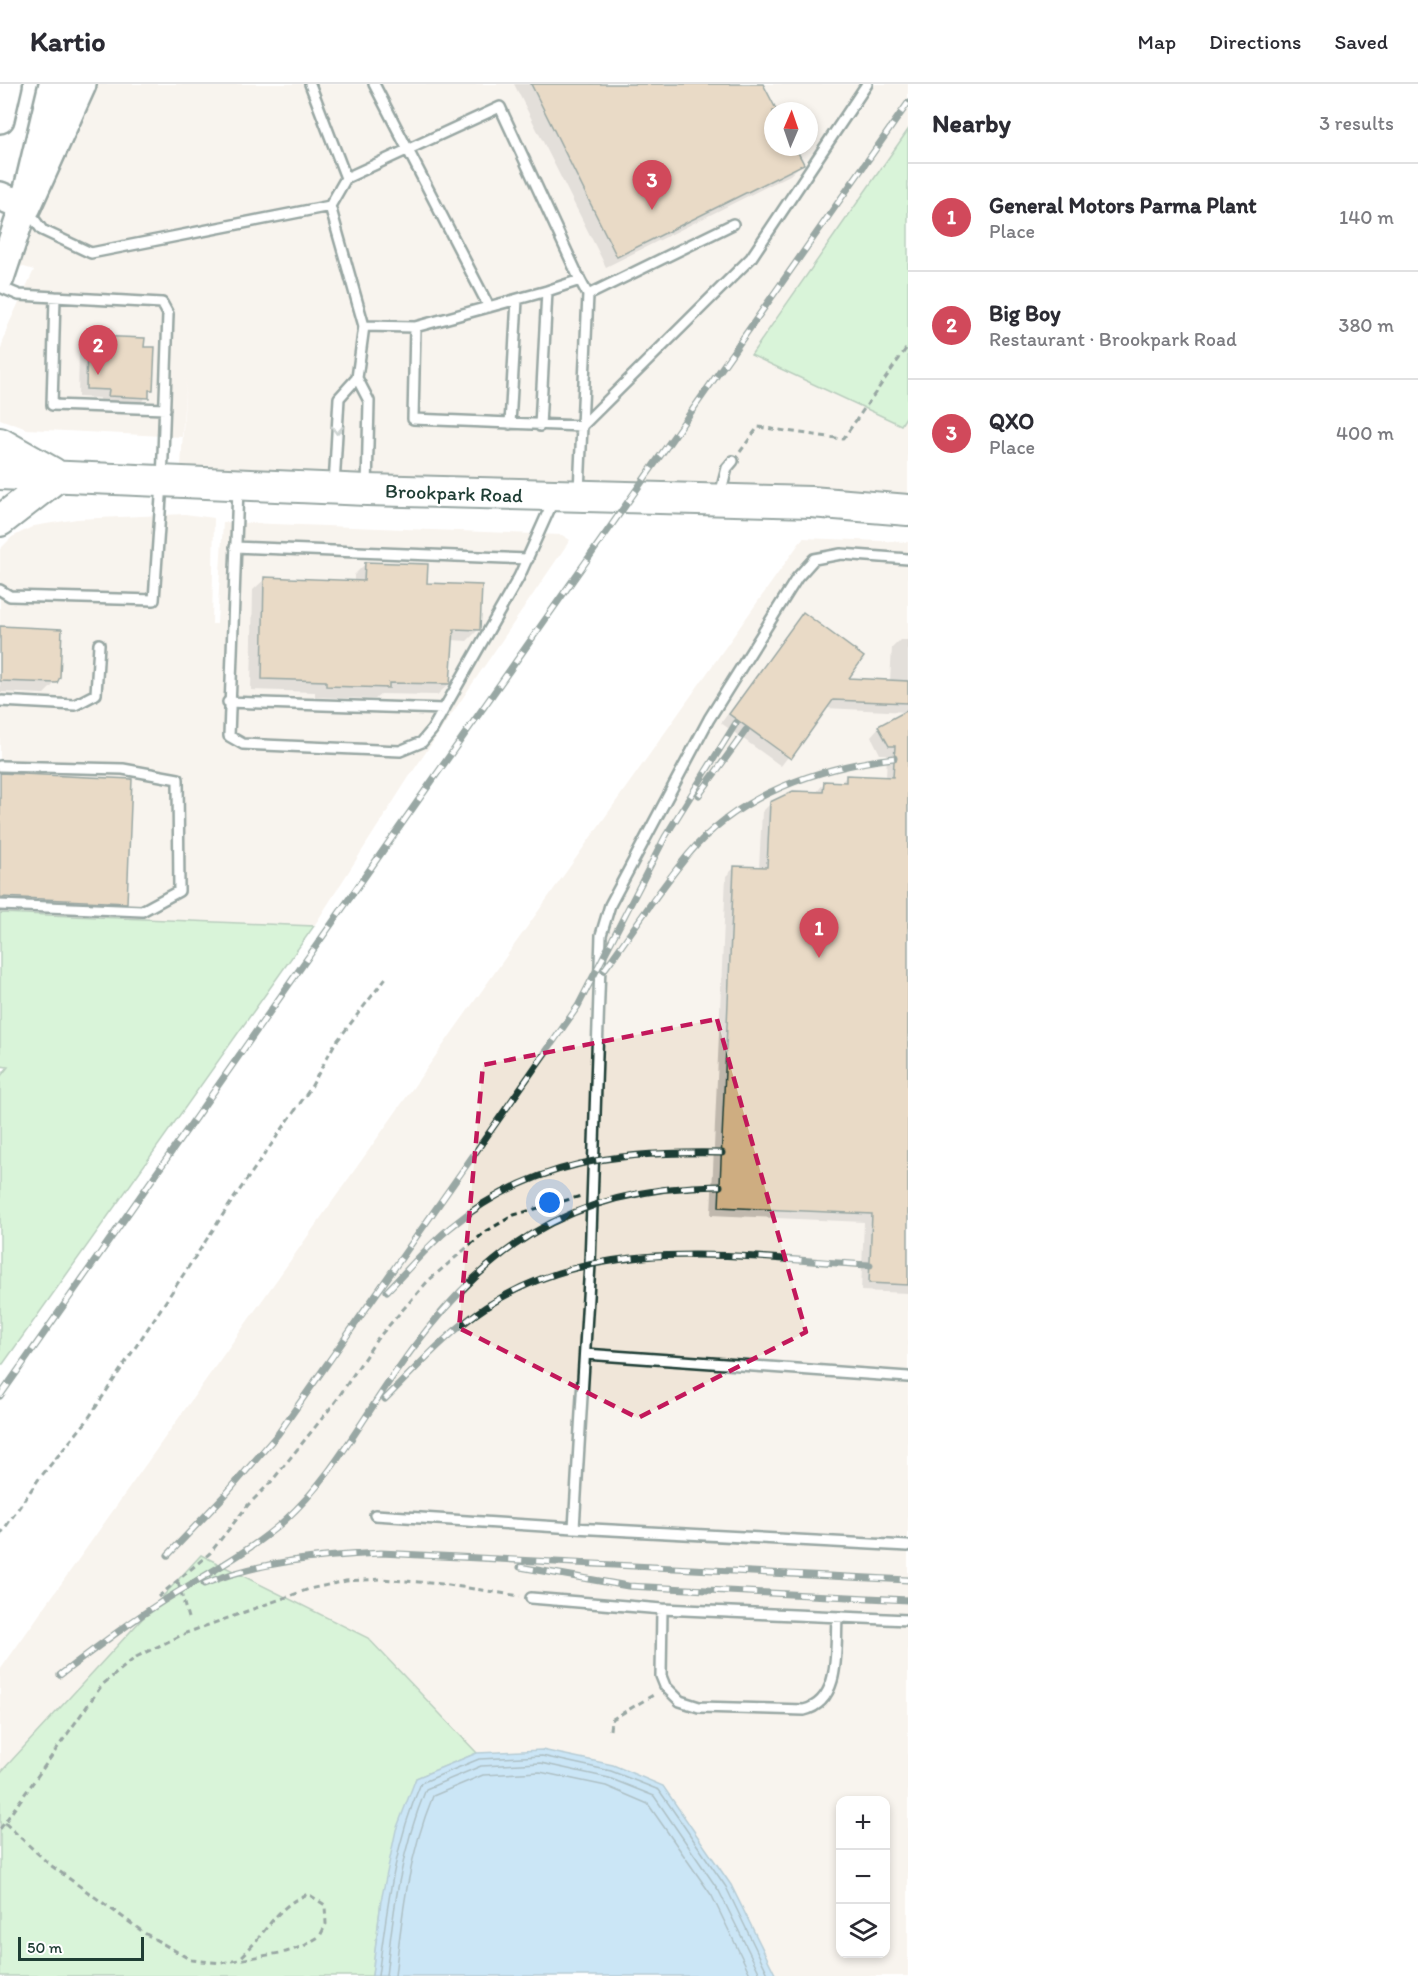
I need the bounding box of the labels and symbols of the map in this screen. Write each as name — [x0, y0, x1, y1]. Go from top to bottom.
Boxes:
north arrow — [764, 102, 818, 156]
pin: 3 — [632, 160, 672, 210]
pin: 2 — [78, 326, 118, 375]
one-way arrow — [331, 425, 344, 434]
street label: Brookpark Road — [385, 479, 523, 507]
pin: 1 — [800, 908, 838, 958]
your location — [535, 1188, 564, 1217]
scale bar — [18, 1934, 144, 1962]

